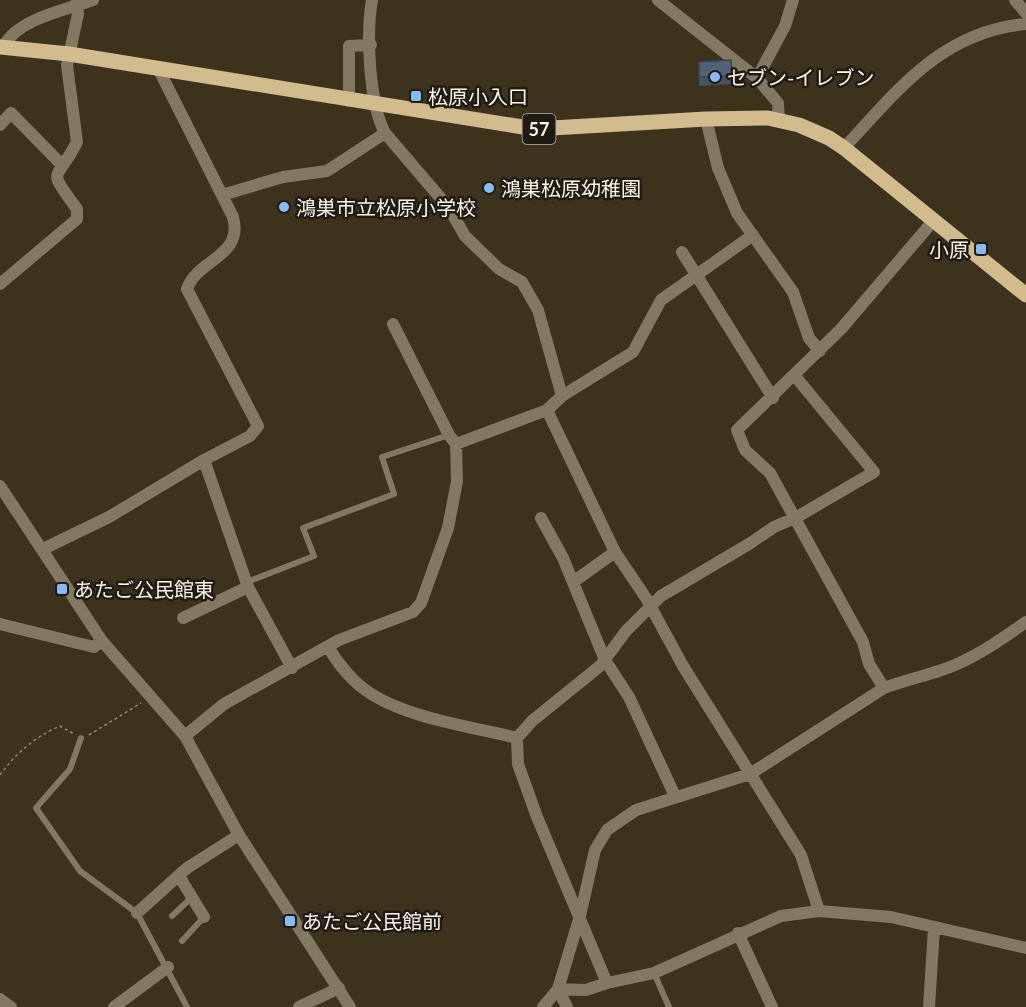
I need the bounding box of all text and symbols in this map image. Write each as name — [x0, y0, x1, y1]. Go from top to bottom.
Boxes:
place label: セブン-イレブン — [727, 65, 874, 89]
marker: セブン-イレブン — [708, 70, 722, 84]
place label: 松原小入口 — [428, 84, 528, 108]
marker: 松原小入口 — [409, 89, 423, 103]
road number: 57 — [522, 114, 556, 144]
place label: 鴻巣松原幼稚園 — [501, 176, 641, 200]
marker: 鴻巣松原幼稚園 — [482, 181, 496, 195]
place label: 鴻巣市立松原小学校 — [296, 195, 476, 219]
marker: 鴻巣市立松原小学校 — [277, 200, 291, 214]
place label: 小原 — [929, 237, 969, 261]
marker: 小原 — [974, 242, 988, 256]
place label: あたご公民館東 — [74, 577, 214, 601]
marker: あたご公民館東 — [55, 582, 69, 596]
place label: あたご公民館前 — [302, 909, 442, 933]
marker: あたご公民館前 — [283, 914, 297, 928]

